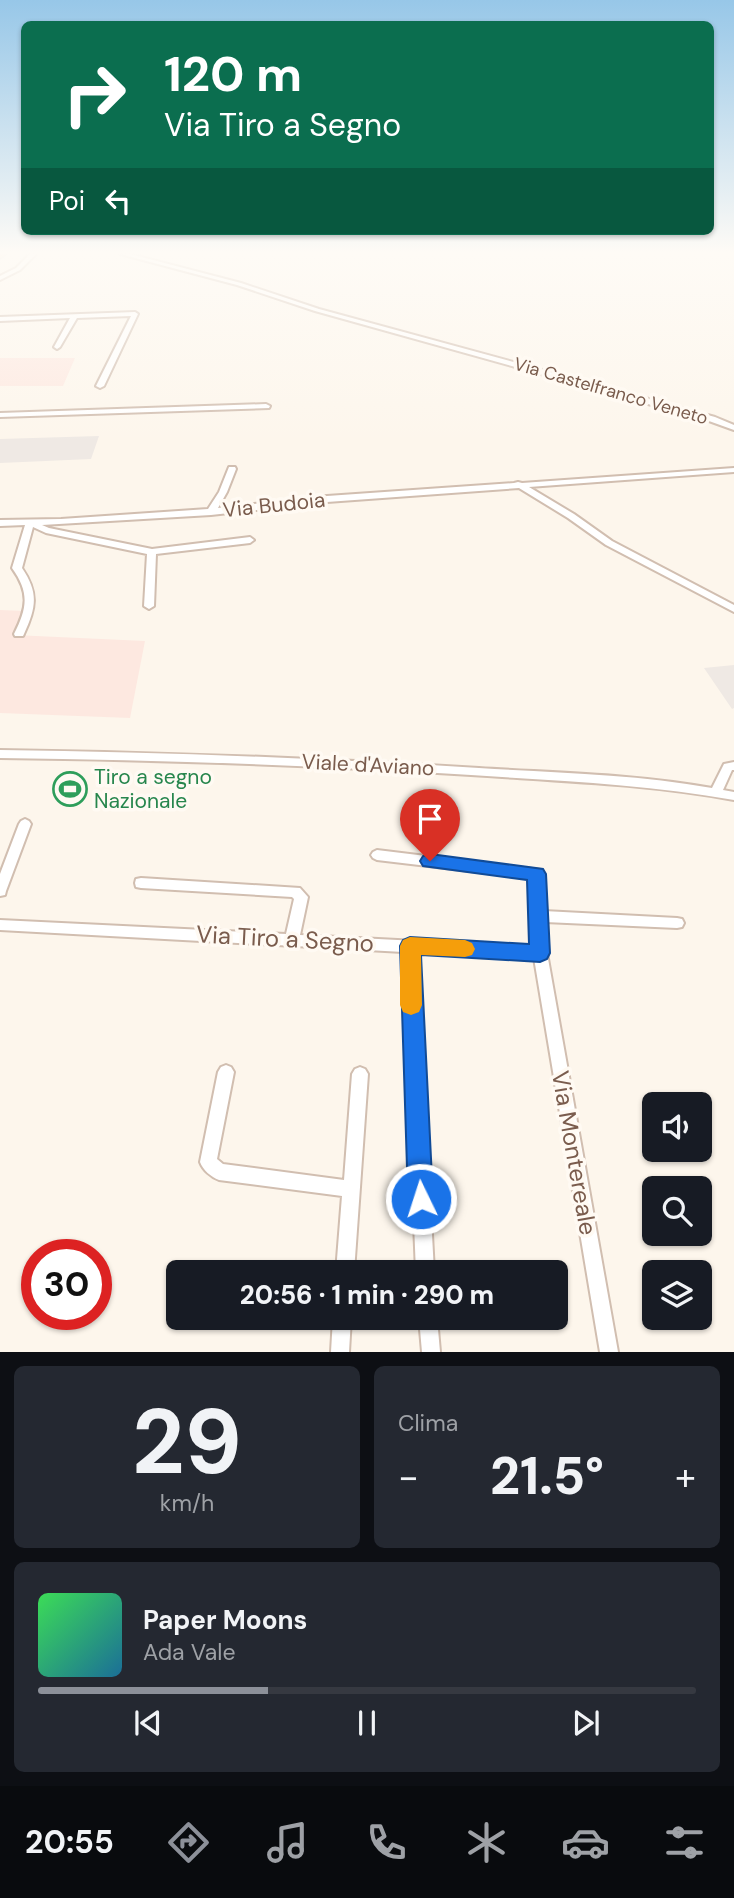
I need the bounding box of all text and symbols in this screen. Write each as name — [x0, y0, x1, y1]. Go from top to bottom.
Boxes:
text: 120 m — [164, 42, 302, 106]
icon: right — [49, 49, 140, 140]
text: Via Tiro a Segno — [164, 104, 401, 146]
icon: left — [99, 182, 137, 220]
text: Poi — [49, 184, 85, 218]
street label: Via Castelfranco Veneto — [511, 352, 711, 430]
street label: Via Budoia — [221, 486, 327, 524]
street label: Viale d'Aviano — [301, 748, 435, 782]
place label: Tiro a segno Nazionale — [94, 763, 212, 815]
sports icon: Tiro a segno Nazionale — [51, 770, 89, 808]
pin — [400, 789, 460, 861]
icon: arrive — [411, 800, 449, 838]
street label: Via Tiro a Segno — [195, 918, 375, 959]
street label: Via Montereale — [545, 1068, 604, 1237]
map controls — [642, 1092, 712, 1330]
button: sound — [642, 1092, 712, 1162]
position arrow — [384, 1162, 458, 1236]
button: search — [642, 1176, 712, 1246]
speed limit sign: 30 — [21, 1239, 112, 1330]
button: layers — [642, 1260, 712, 1330]
text: 20:56 · 1 min · 290 m — [240, 1278, 494, 1312]
text: 29 — [132, 1383, 242, 1501]
text: Clima — [398, 1408, 458, 1438]
text: 21.5° — [490, 1442, 604, 1510]
text: − — [398, 1452, 419, 1502]
text: + — [675, 1452, 696, 1502]
text: km/h — [160, 1488, 214, 1518]
text: Paper Moons — [143, 1603, 307, 1637]
text: Ada Vale — [143, 1637, 236, 1667]
icon: previous — [129, 1704, 167, 1742]
icon: pause — [348, 1704, 386, 1742]
icon: next — [567, 1704, 605, 1742]
icon: directions — [164, 1818, 213, 1867]
icon: music — [263, 1818, 312, 1867]
icon: phone — [362, 1818, 411, 1867]
icon: climate — [462, 1818, 511, 1867]
icon: car — [561, 1818, 610, 1867]
icon: filters — [660, 1818, 709, 1867]
text: 20:55 — [25, 1821, 114, 1863]

